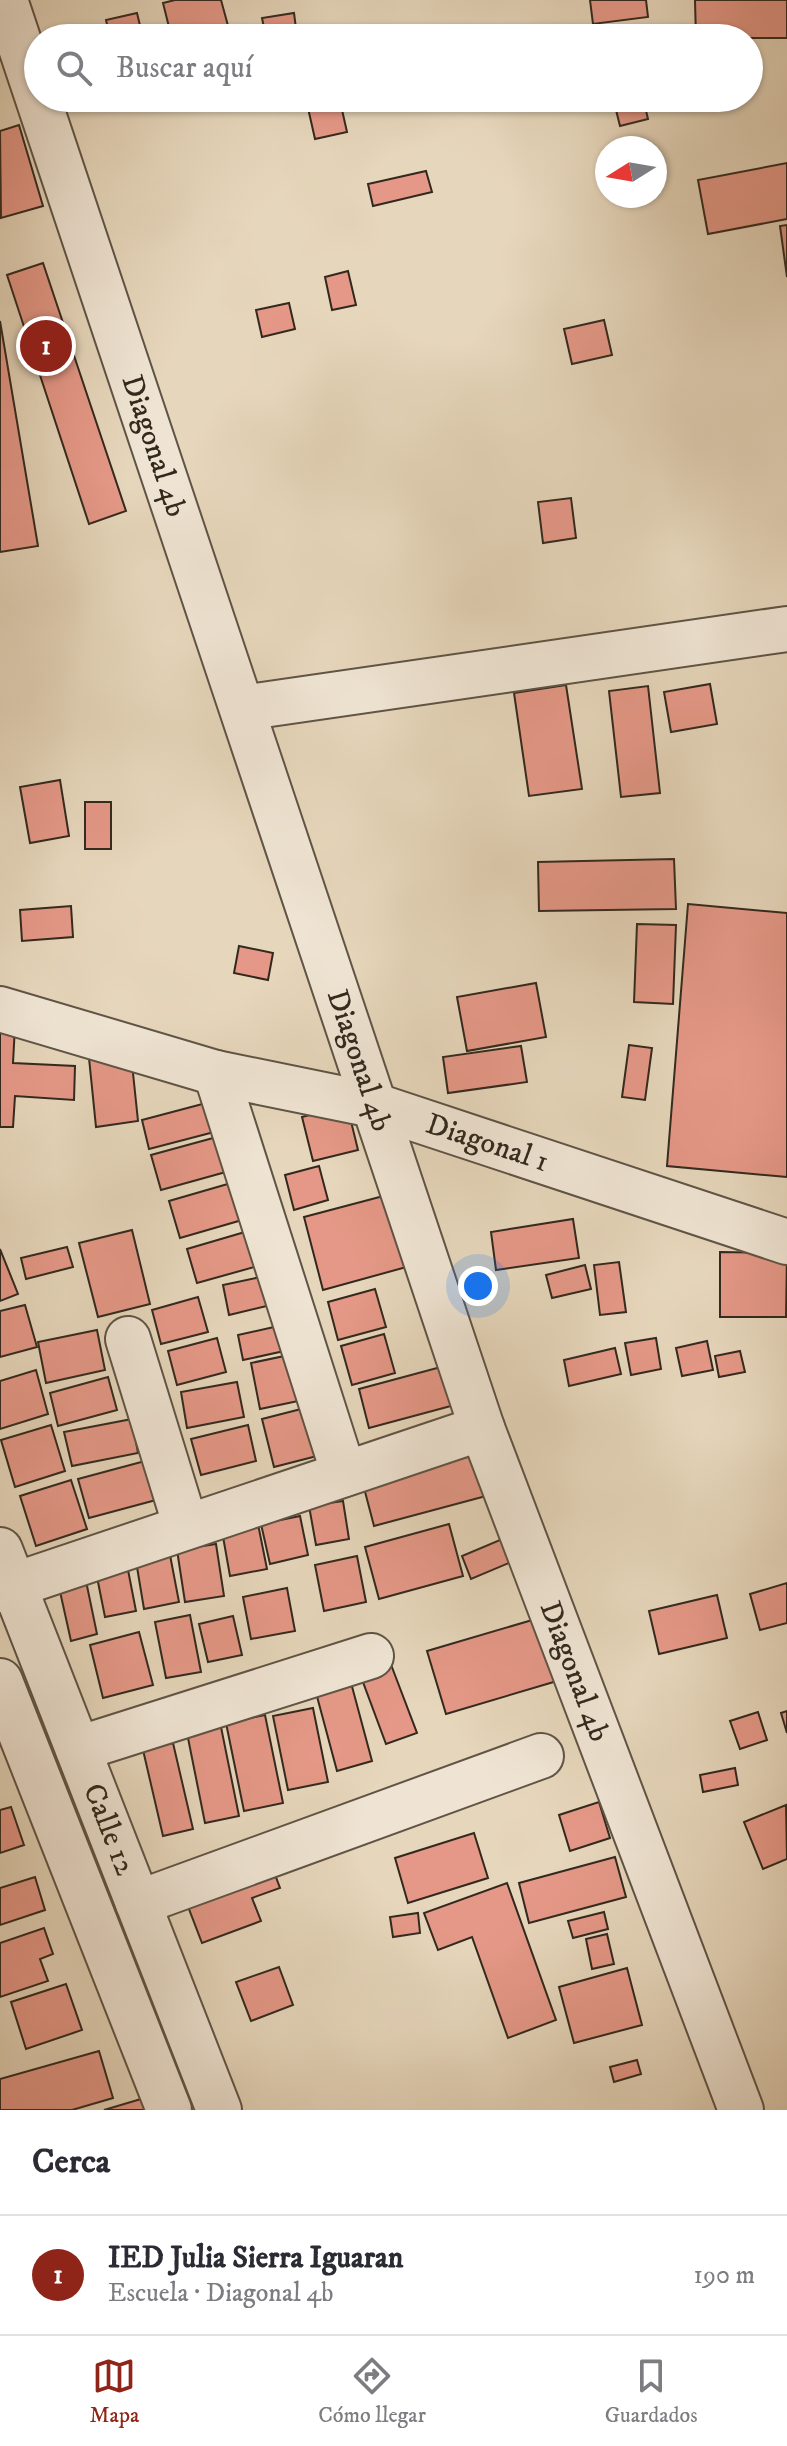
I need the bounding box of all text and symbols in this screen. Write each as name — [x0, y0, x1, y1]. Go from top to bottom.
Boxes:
search box — [24, 24, 763, 112]
icon: search — [52, 46, 96, 90]
text: Buscar aquí — [116, 50, 253, 87]
north arrow — [595, 136, 667, 208]
pin: 1 — [20, 316, 72, 376]
street label: Diagonal 4b — [113, 370, 195, 521]
street label: Diagonal 4b — [318, 985, 400, 1136]
street label: Diagonal 1 — [421, 1105, 553, 1180]
your location — [458, 1266, 498, 1306]
street label: Diagonal 4b — [531, 1596, 618, 1747]
street label: Calle 12 — [75, 1778, 144, 1881]
text: Cerca — [32, 2141, 110, 2183]
text: IED Julia Sierra Iguaran — [108, 2240, 403, 2277]
text: 1 — [53, 2259, 63, 2292]
text: 190 m — [693, 2259, 755, 2292]
text: Escuela · Diagonal 4b — [108, 2277, 333, 2310]
tab: Mapa — [89, 2354, 139, 2429]
tab: Cómo llegar — [318, 2354, 426, 2429]
tab: Guardados — [605, 2354, 698, 2429]

